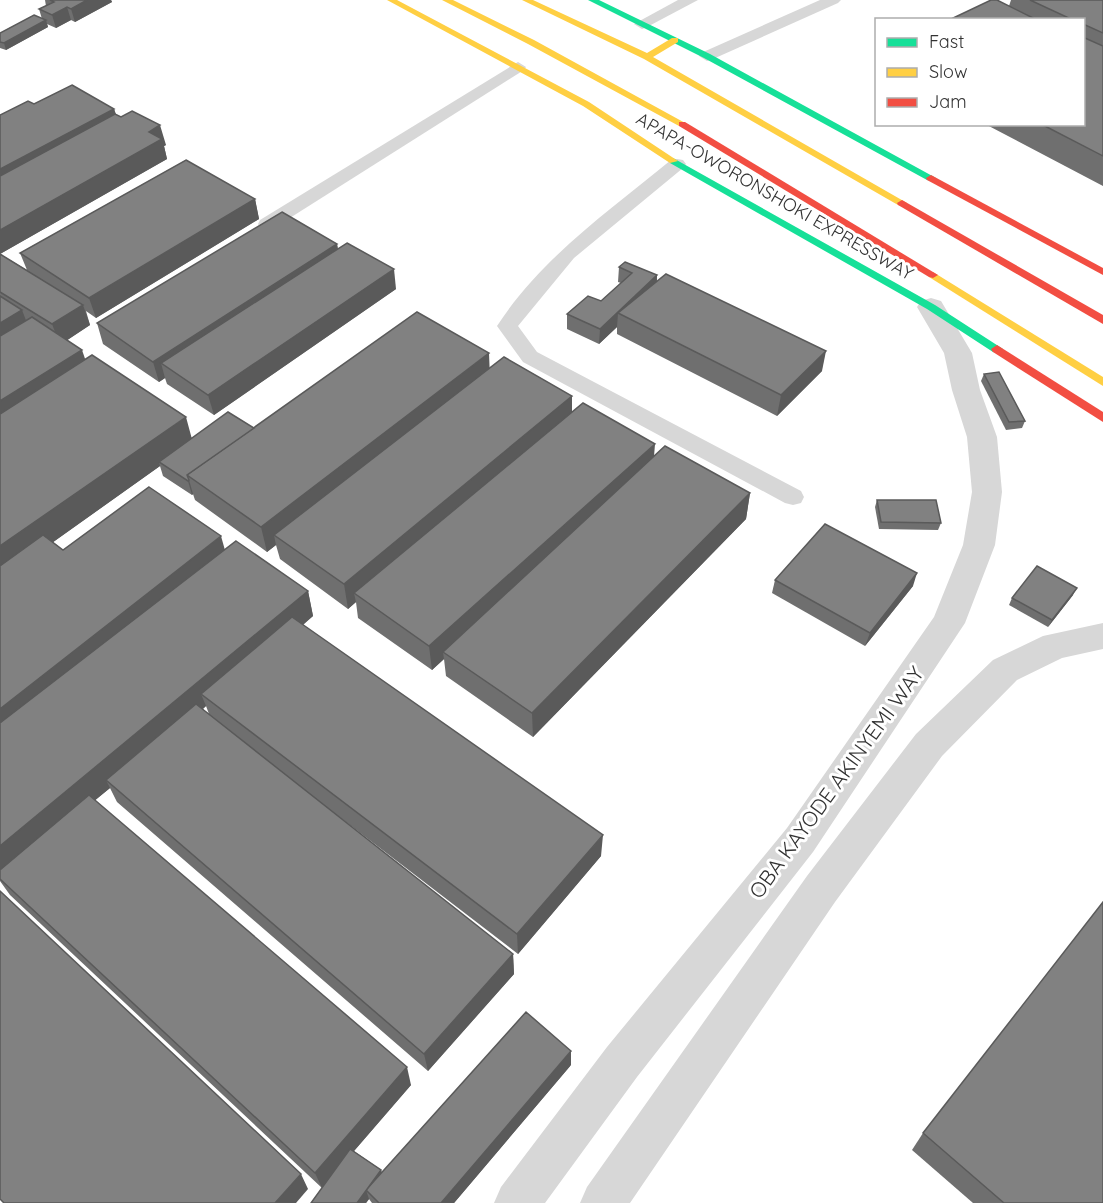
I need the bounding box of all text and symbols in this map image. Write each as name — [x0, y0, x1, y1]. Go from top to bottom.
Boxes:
legend — [875, 18, 1085, 126]
text: Fast — [929, 30, 964, 53]
text: Slow — [929, 60, 967, 83]
text: Jam — [929, 90, 967, 113]
street label: APAPA-OWORONSHOKI EXPRESSWAY — [632, 107, 918, 285]
street label: OBA KAYODE AKINYEMI WAY — [743, 661, 929, 903]

